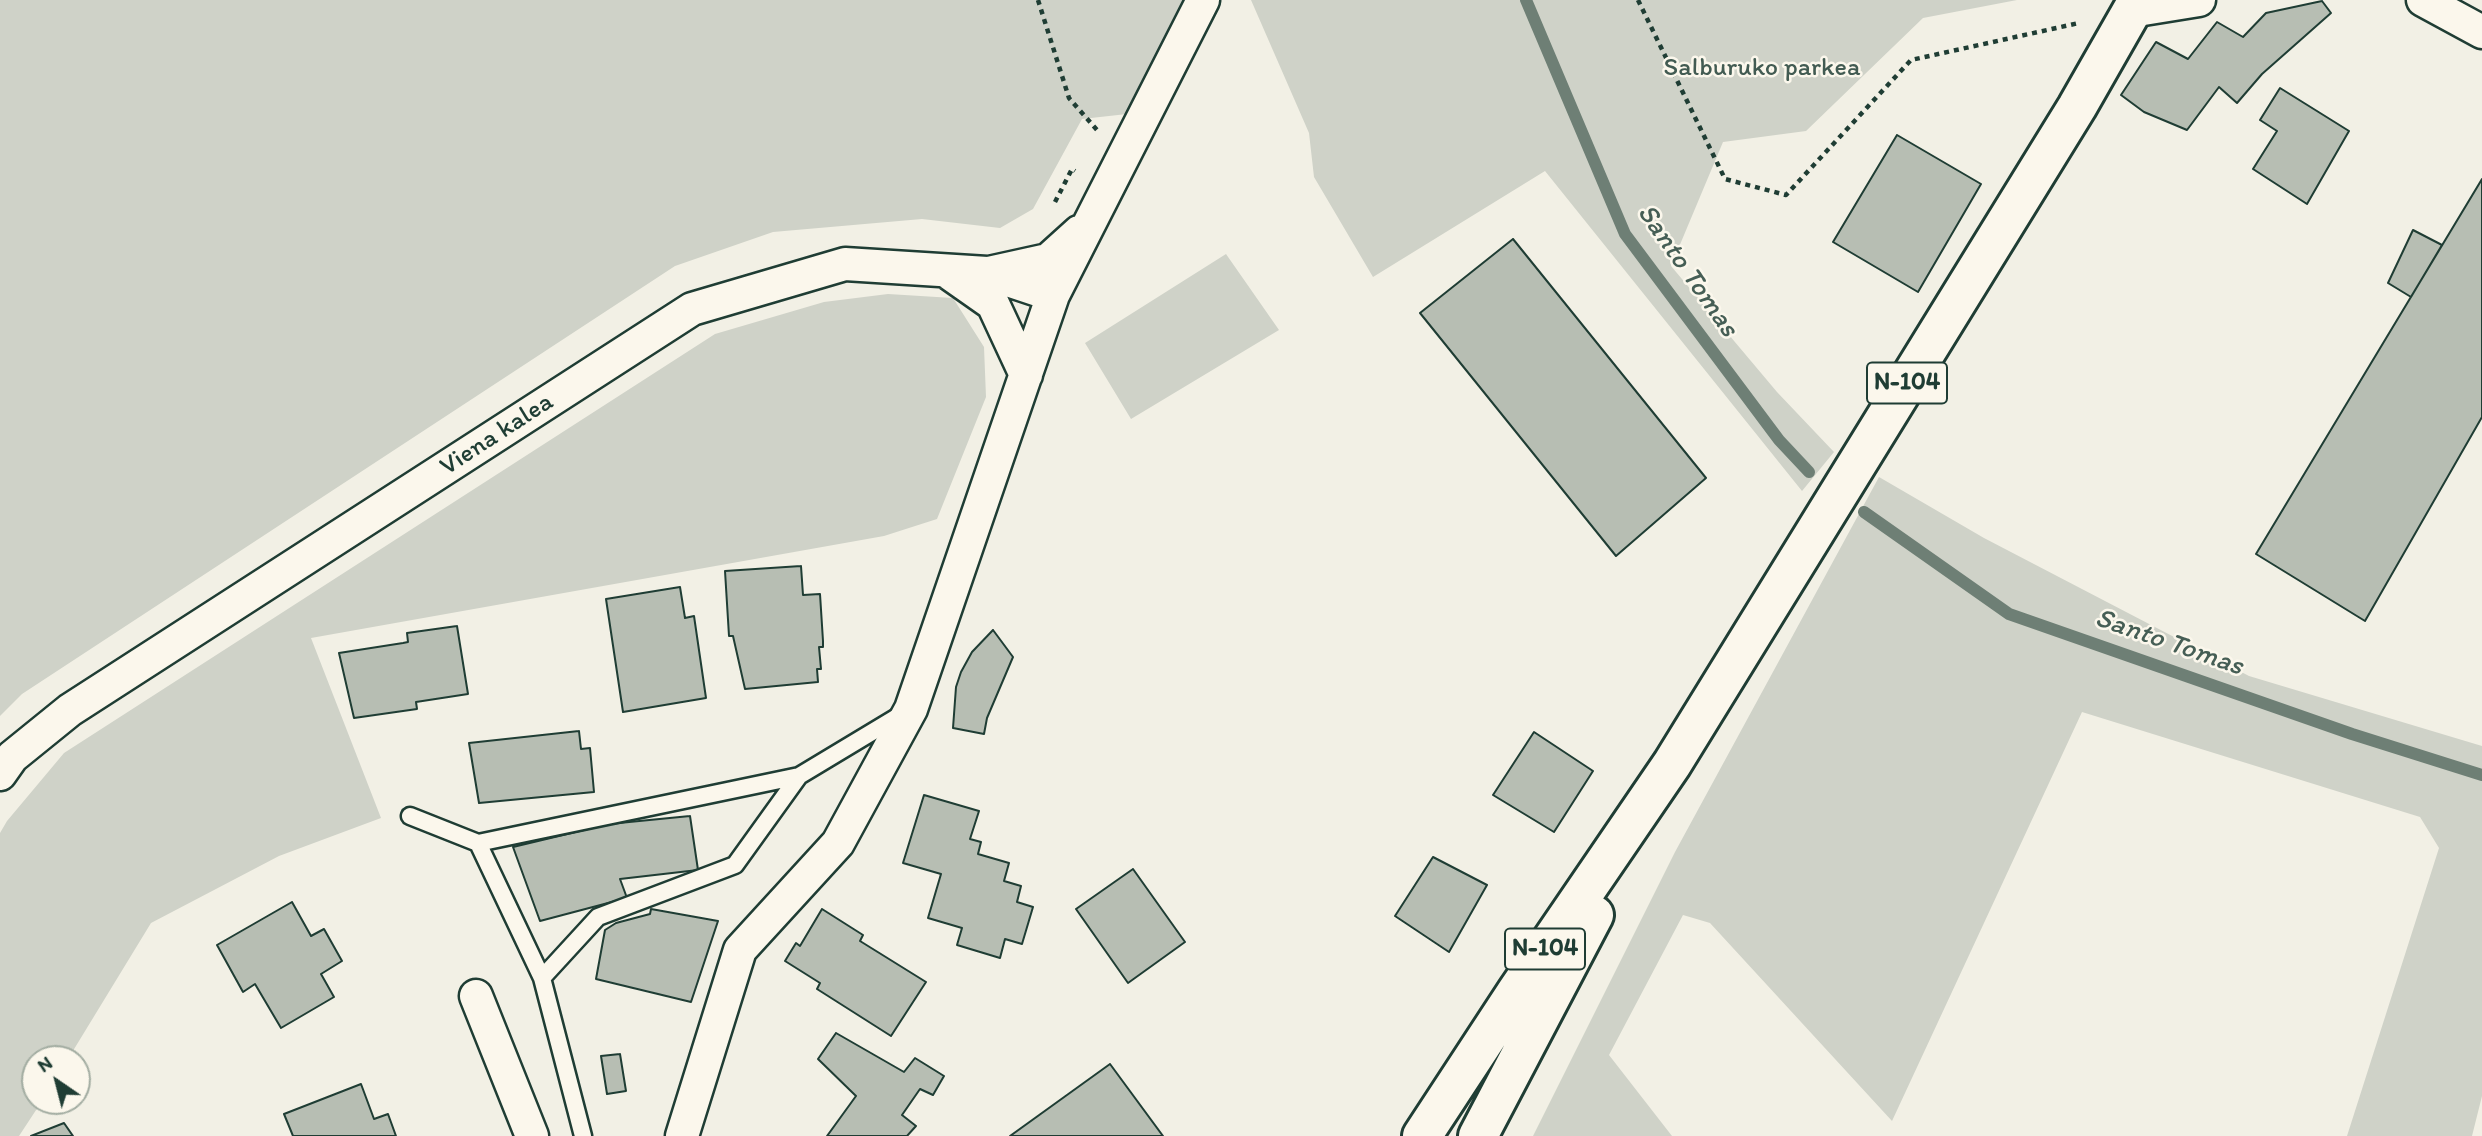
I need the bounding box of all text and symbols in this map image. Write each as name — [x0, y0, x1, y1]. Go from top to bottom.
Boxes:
park label: Salburuko parkea — [1664, 52, 1860, 84]
water label: Santo Tomas — [1629, 198, 1745, 344]
road number: N-104 — [1867, 362, 1947, 404]
street label: Viena kalea — [435, 387, 559, 483]
water label: Santo Tomas — [2091, 602, 2247, 684]
road number: N-104 — [1505, 929, 1585, 970]
north arrow — [21, 1045, 91, 1115]
text: N — [33, 1051, 57, 1077]

